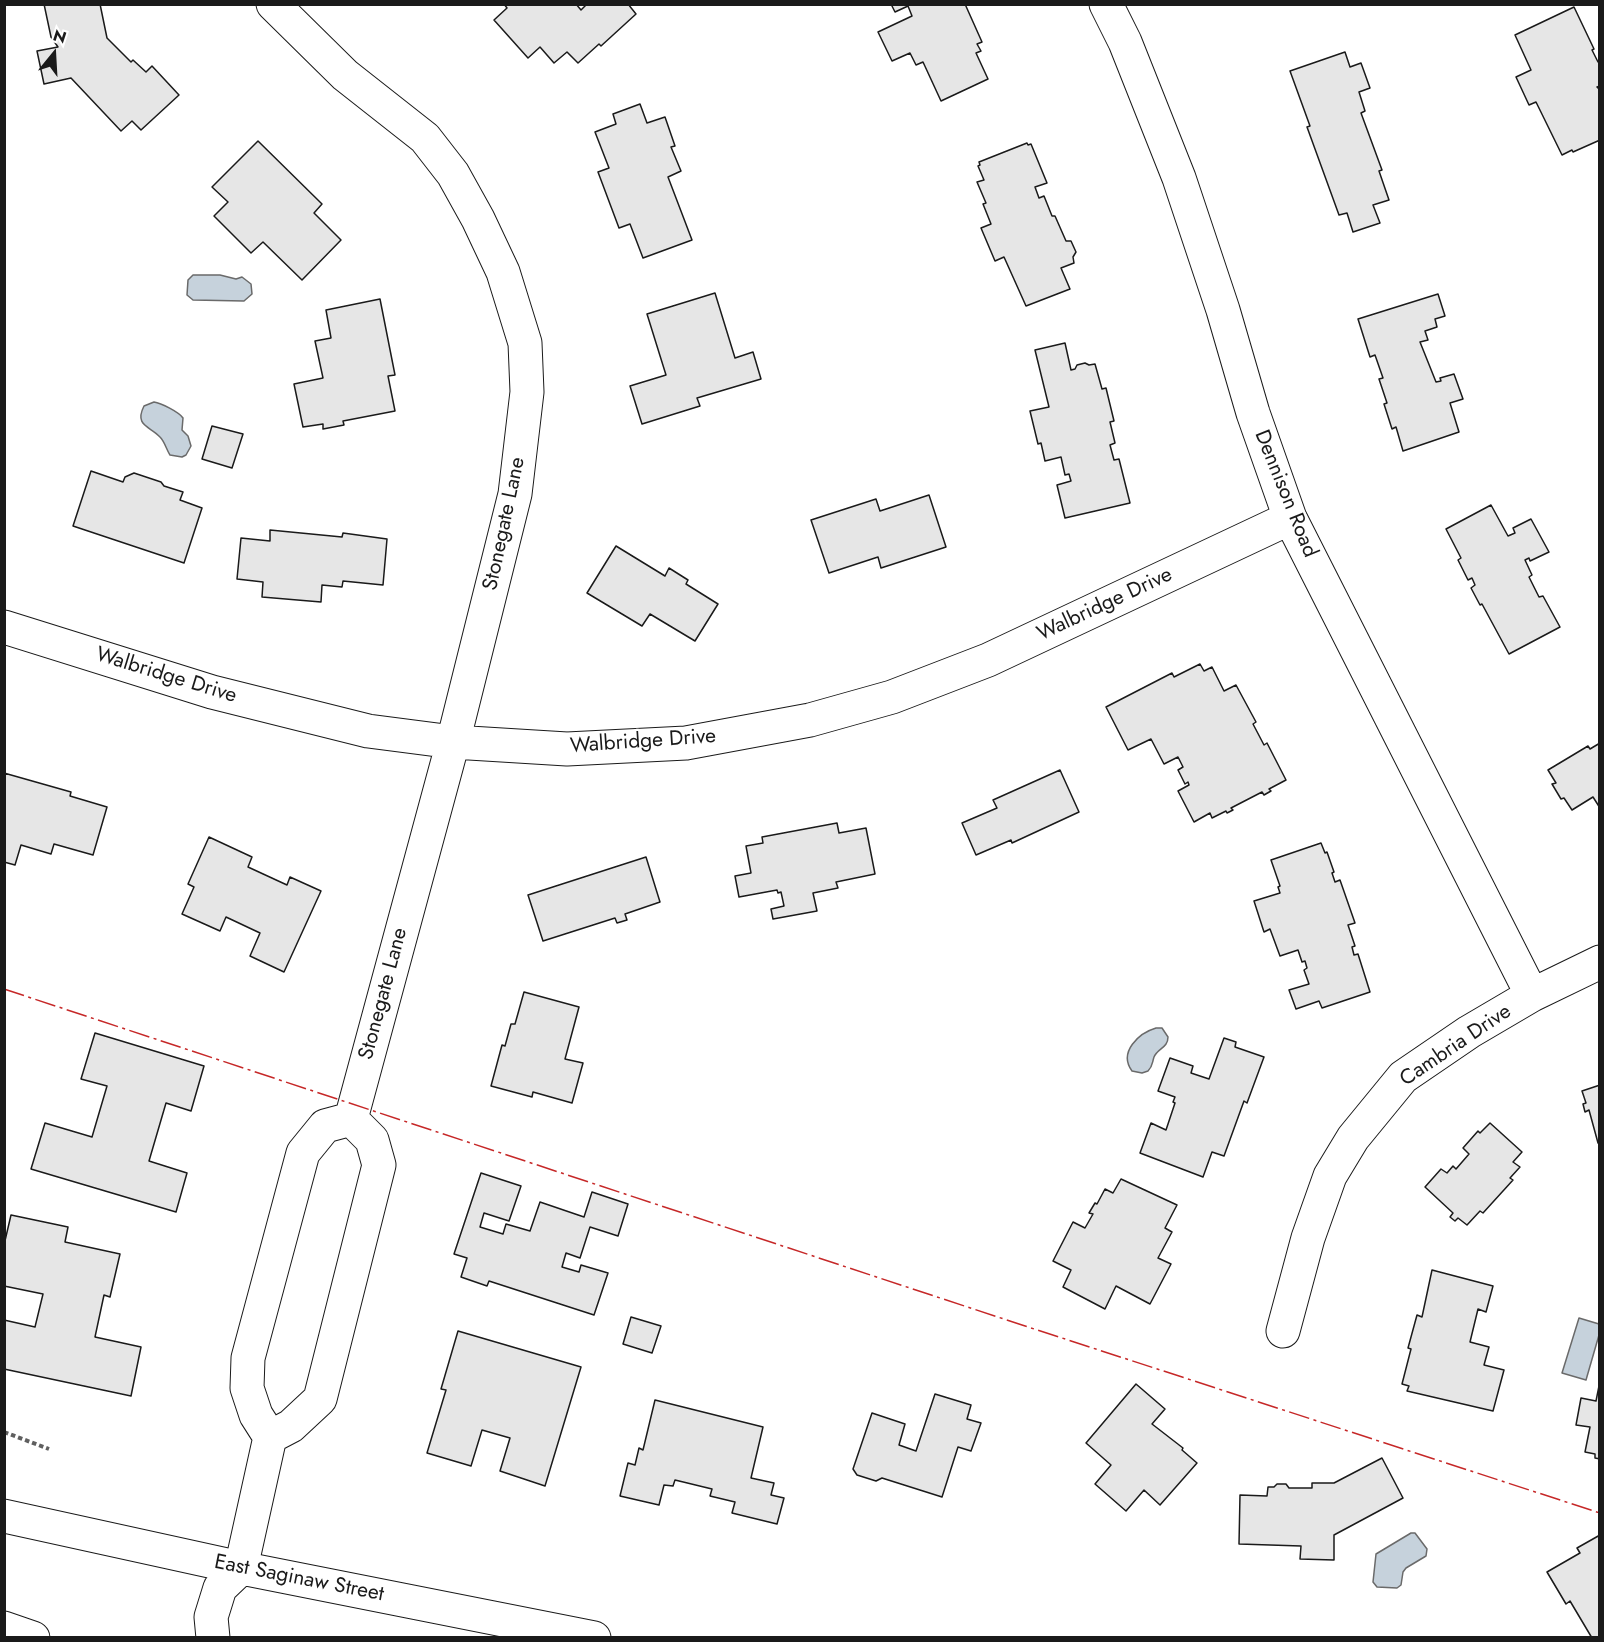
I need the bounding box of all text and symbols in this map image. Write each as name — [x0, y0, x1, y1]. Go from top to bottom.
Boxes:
north arrow — [24, 24, 84, 84]
text: N — [50, 24, 69, 49]
street label: Dennison Road — [1248, 427, 1322, 561]
street label: Stonegate Lane — [479, 455, 531, 593]
street label: Walbridge Drive — [1034, 563, 1176, 647]
street label: Walbridge Drive — [93, 643, 239, 709]
street label: Walbridge Drive — [569, 724, 717, 760]
street label: Stonegate Lane — [354, 925, 414, 1063]
street label: Cambria Drive — [1396, 1000, 1516, 1092]
street label: East Saginaw Street — [212, 1550, 386, 1608]

